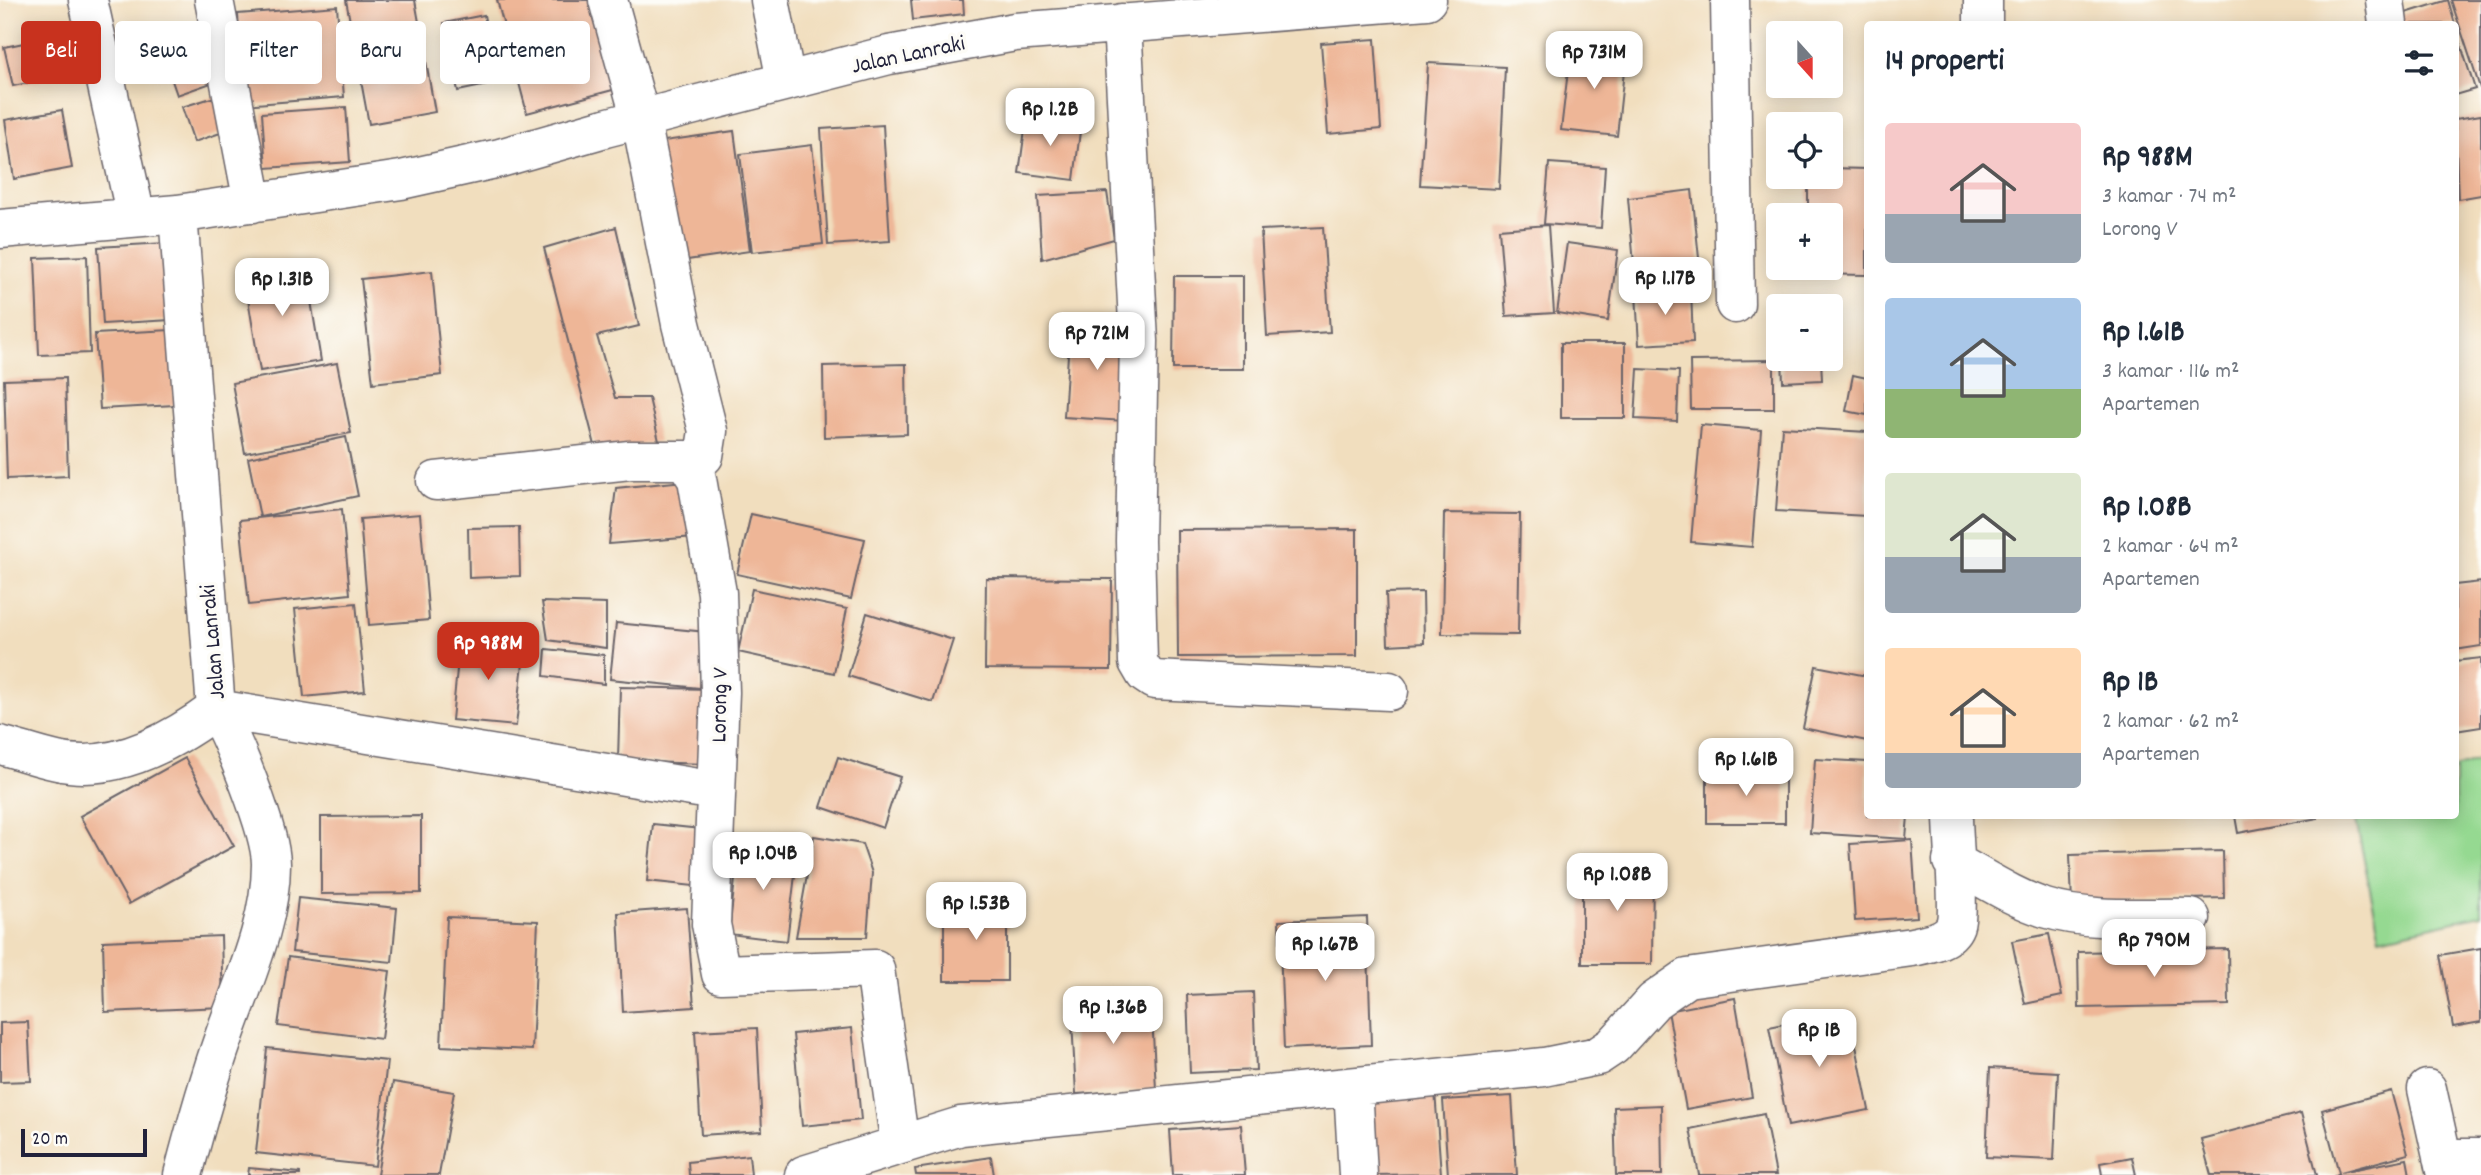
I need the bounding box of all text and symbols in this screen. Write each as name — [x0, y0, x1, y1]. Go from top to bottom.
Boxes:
chip: Beli — [21, 21, 101, 84]
chip: Sewa — [115, 21, 211, 84]
chip: Filter — [225, 21, 322, 84]
chip: Baru — [336, 21, 426, 84]
chip: Apartemen — [440, 21, 590, 84]
north arrow — [1766, 21, 1843, 98]
map controls — [1766, 21, 1843, 371]
street label: Jalan Lanraki — [849, 28, 968, 85]
pin: Rp 731M — [1529, 32, 1659, 91]
text: Rp 731M — [1562, 37, 1626, 70]
text: 14 properti — [1885, 42, 2004, 85]
icon: filters — [2400, 44, 2438, 82]
pin: Rp 1.2B — [985, 88, 1115, 148]
text: Rp 1.2B — [1022, 94, 1078, 127]
button: locate — [1766, 112, 1843, 189]
text: Rp 988M — [2102, 138, 2193, 181]
icon: home — [1941, 151, 2025, 235]
text: 3 kamar · 74 m² — [2102, 181, 2236, 214]
button: + — [1766, 203, 1843, 280]
text: Lorong V — [2102, 214, 2177, 247]
pin: Rp 1.31B — [210, 258, 354, 318]
pin: Rp 1.17B — [1593, 258, 1737, 317]
text: Rp 1.17B — [1635, 263, 1695, 296]
text: Rp 1.31B — [251, 264, 313, 297]
button: − — [1766, 294, 1843, 371]
pin: Rp 721M — [1032, 312, 1162, 372]
text: Rp 1.61B — [2102, 313, 2184, 356]
text: Rp 721M — [1065, 318, 1129, 351]
icon: home — [1941, 326, 2025, 410]
text: 3 kamar · 116 m² — [2102, 356, 2239, 389]
text: Apartemen — [2102, 389, 2200, 422]
text: Rp 1.08B — [2102, 488, 2191, 531]
icon: home — [1941, 501, 2025, 585]
text: 2 kamar · 64 m² — [2102, 531, 2239, 564]
text: Apartemen — [2102, 564, 2200, 597]
street label: Jalan Lanraki — [193, 583, 236, 700]
pin: Rp 988M — [423, 622, 553, 682]
text: Rp 988M — [453, 628, 523, 661]
text: Rp 1B — [2102, 663, 2158, 706]
street label: Lorong V — [704, 667, 739, 743]
icon: home — [1941, 676, 2025, 760]
text: 2 kamar · 62 m² — [2102, 706, 2239, 739]
pin: Rp 1.61B — [1674, 738, 1818, 798]
text: Apartemen — [2102, 739, 2200, 772]
text: Rp 1.61B — [1714, 744, 1778, 777]
pin: Rp 1.04B — [691, 832, 835, 892]
text: Rp 1.04B — [729, 838, 797, 871]
pin: Rp 1.08B — [1545, 853, 1689, 913]
text: Rp 1.08B — [1583, 859, 1651, 892]
pin: Rp 1.53B — [904, 883, 1048, 942]
text: Rp 1.53B — [942, 888, 1010, 921]
pin: Rp 790M — [2089, 920, 2219, 979]
pin: Rp 1.67B — [1253, 923, 1397, 983]
text: Rp 790M — [2118, 925, 2190, 958]
text: Rp 1.67B — [1292, 929, 1358, 962]
pin: Rp 1.36B — [1041, 986, 1185, 1046]
text: Rp 1.36B — [1079, 992, 1147, 1025]
pin: Rp 1B — [1770, 1010, 1868, 1069]
text: Rp 1B — [1797, 1015, 1841, 1048]
scale bar — [21, 1126, 147, 1158]
text: 20 m — [32, 1127, 68, 1154]

